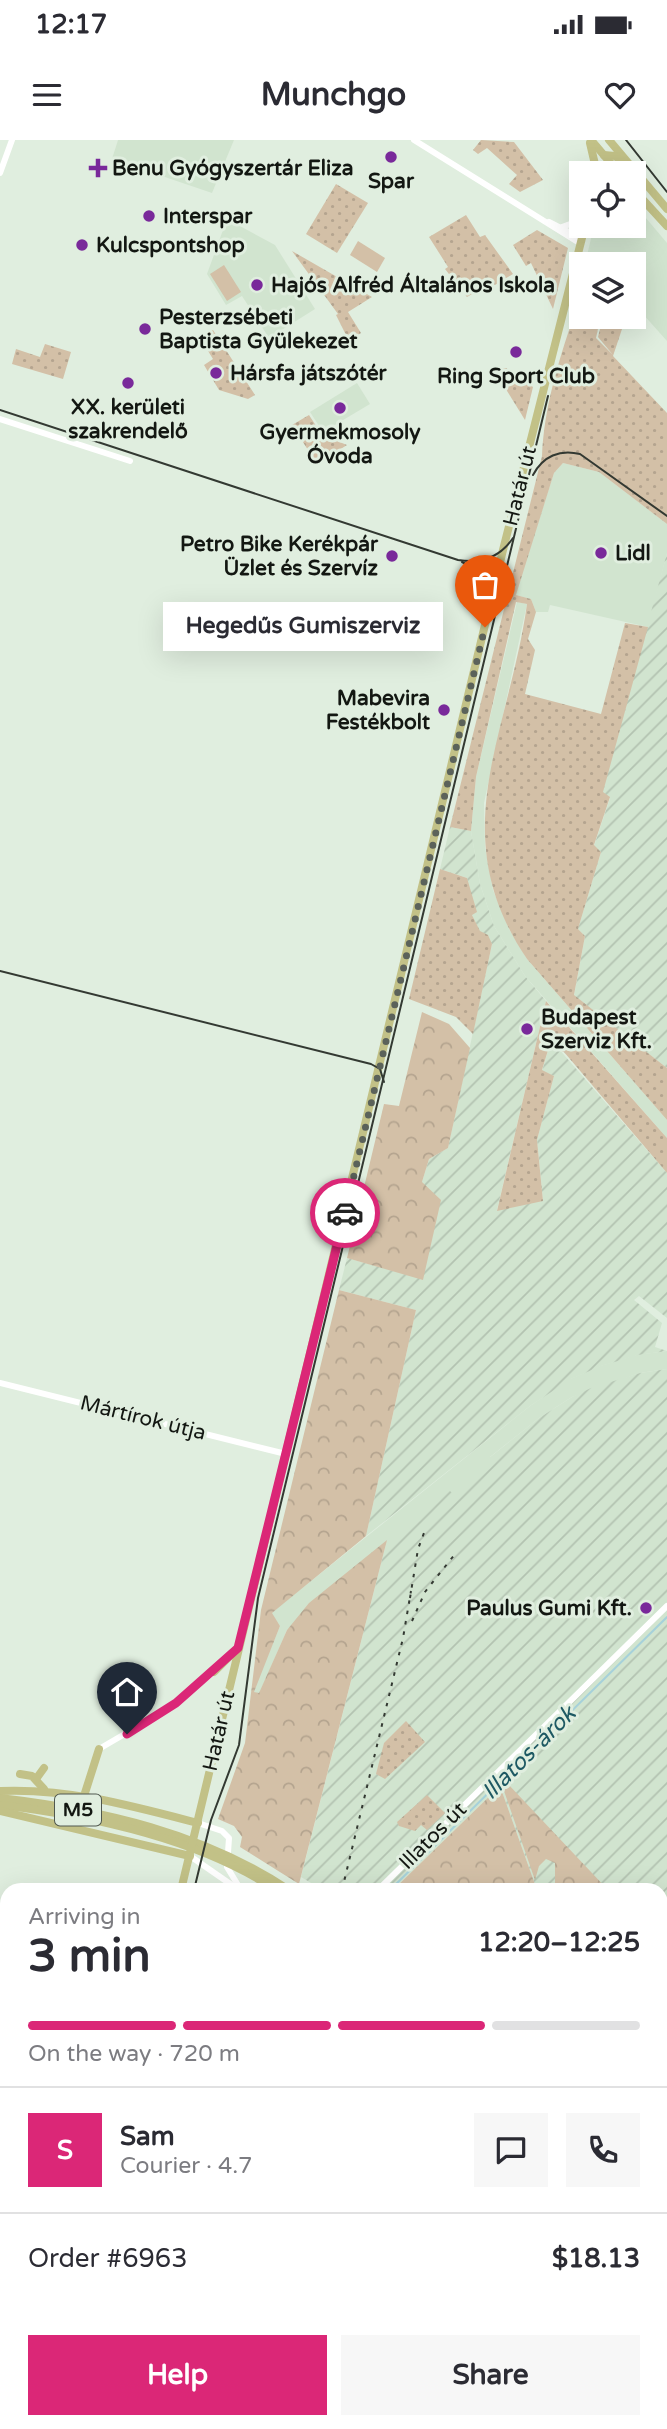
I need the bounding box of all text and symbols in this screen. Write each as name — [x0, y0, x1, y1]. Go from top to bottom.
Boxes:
text: 12:17 — [35, 9, 107, 40]
icon: menu — [28, 76, 66, 114]
text: Munchgo — [261, 76, 406, 114]
icon: heart — [601, 76, 639, 114]
marker: Spar — [383, 149, 399, 165]
place label: Benu Gyógyszertár Eliza — [112, 156, 354, 181]
marker: Benu Gyógyszertár Eliza — [90, 160, 106, 176]
map controls — [569, 161, 646, 329]
button: locate — [569, 161, 646, 238]
place label: Spar — [368, 169, 415, 194]
place label: Interspar — [163, 204, 253, 229]
marker: Interspar — [141, 208, 157, 224]
place label: Kulcspontshop — [96, 233, 245, 258]
marker: Kulcspontshop — [74, 237, 90, 253]
button: layers — [569, 252, 646, 329]
place label: Hajós Alfréd Általános Iskola — [271, 272, 555, 298]
marker: Hajós Alfréd Általános Iskola — [249, 277, 265, 293]
place label: Pesterzsébeti Baptista Gyülekezet — [159, 305, 358, 354]
marker: Pesterzsébeti Baptista Gyülekezet — [137, 321, 153, 337]
marker: Ring Sport Club — [508, 344, 524, 360]
place label: Hársfa játszótér — [230, 361, 388, 386]
place label: Ring Sport Club — [437, 364, 595, 389]
marker: Hársfa játszótér — [208, 365, 224, 381]
marker: XX. kerületi szakrendelő — [120, 375, 136, 391]
place label: XX. kerületi szakrendelő — [68, 395, 188, 444]
marker: Gyermekmosoly Óvoda — [332, 400, 348, 416]
place label: Gyermekmosoly Óvoda — [260, 420, 421, 469]
street label: Határ út — [498, 443, 542, 529]
place label: Petro Bike Kerékpár Üzlet és Szervíz — [180, 532, 379, 581]
place label: Lidl — [615, 541, 651, 566]
marker: Lidl — [593, 545, 609, 561]
marker: Petro Bike Kerékpár Üzlet és Szervíz — [384, 548, 400, 564]
pin — [455, 555, 515, 627]
icon: bag — [466, 566, 504, 604]
callout: Hegedűs Gumiszerviz — [163, 602, 443, 652]
text: Hegedűs Gumiszerviz — [185, 612, 421, 640]
place label: Mabevira Festékbolt — [326, 686, 430, 735]
marker: Mabevira Festékbolt — [436, 702, 452, 718]
place label: Budapest Szerviz Kft. — [541, 1005, 652, 1054]
marker: Budapest Szerviz Kft. — [519, 1021, 535, 1037]
courier — [310, 1178, 380, 1248]
icon: car — [326, 1194, 364, 1232]
street label: Mártírok útja — [78, 1390, 208, 1446]
place label: Paulus Gumi Kft. — [466, 1596, 632, 1621]
marker: Paulus Gumi Kft. — [638, 1600, 654, 1616]
pin — [97, 1662, 157, 1734]
icon: home — [108, 1673, 146, 1711]
street label: Határ út — [198, 1688, 240, 1774]
water label: Illatos-árok — [476, 1699, 583, 1806]
road number: M5 — [55, 1794, 101, 1826]
street label: Illatos út — [394, 1797, 472, 1875]
text: Arriving in — [28, 1903, 141, 1931]
text: 12:20–12:25 — [478, 1927, 640, 1958]
text: 3 min — [28, 1929, 151, 1984]
text: On the way · 720 m — [28, 2040, 240, 2068]
button: chat — [474, 2113, 548, 2187]
button: phone — [566, 2113, 640, 2187]
text: Sam — [120, 2121, 175, 2152]
text: S — [57, 2135, 73, 2166]
text: Courier · 4.7 — [120, 2152, 253, 2180]
text: Order #6963 — [28, 2243, 188, 2274]
text: $18.13 — [552, 2243, 640, 2274]
button: Help — [28, 2335, 327, 2415]
button: Share — [341, 2335, 640, 2415]

